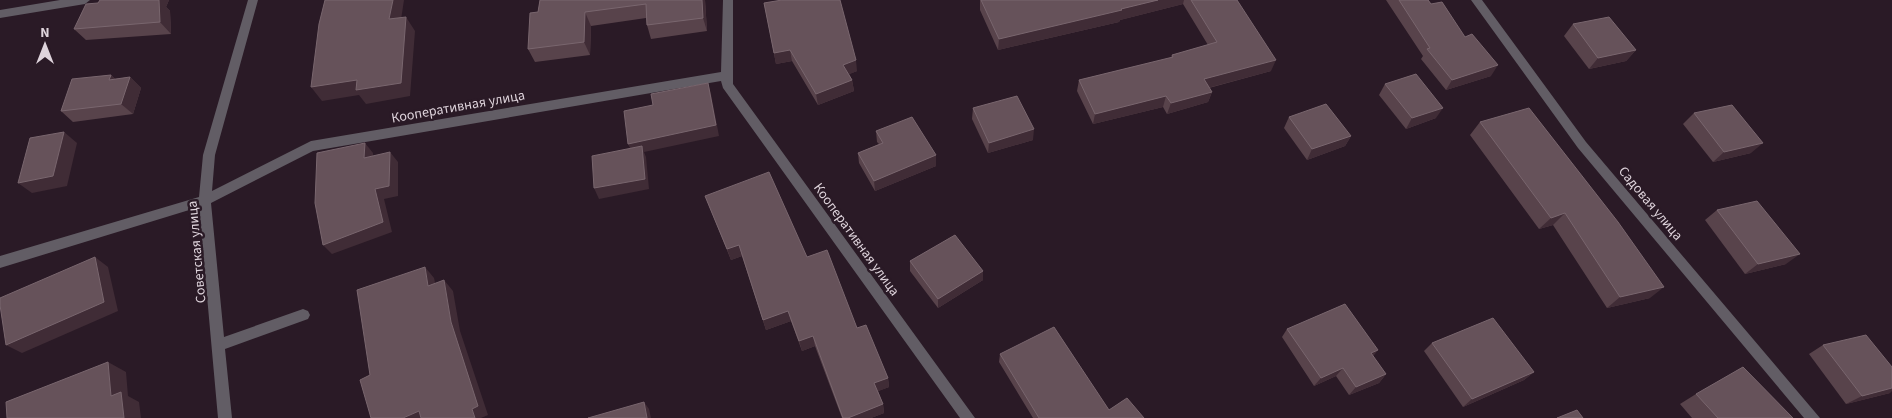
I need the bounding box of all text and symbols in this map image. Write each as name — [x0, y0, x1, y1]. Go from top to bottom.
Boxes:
north arrow — [20, 20, 70, 70]
text: N — [40, 23, 50, 43]
street label: Кооперативная улица — [390, 85, 527, 129]
street label: Садовая улица — [1613, 162, 1687, 245]
street label: Кооперативная улица — [808, 179, 904, 300]
street label: Советская улица — [183, 200, 211, 304]

